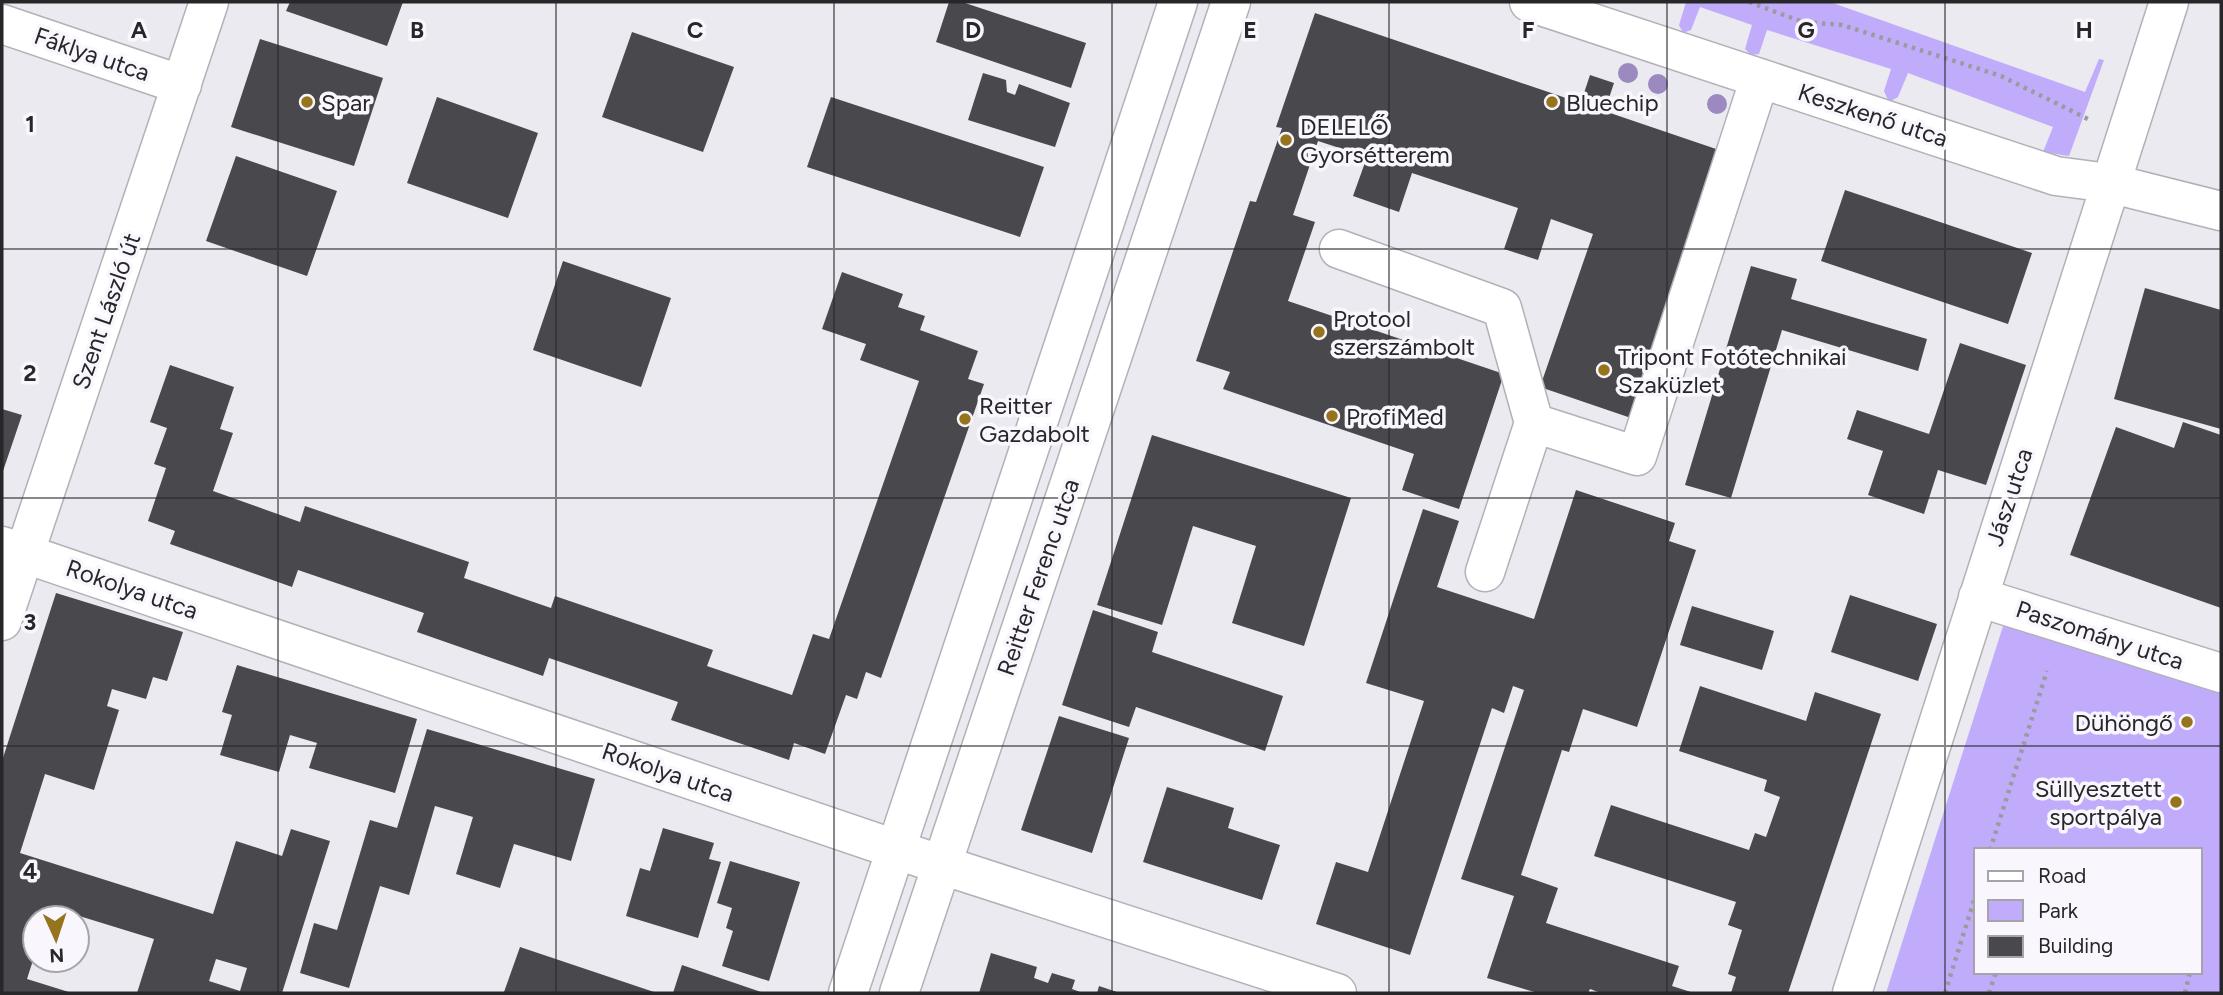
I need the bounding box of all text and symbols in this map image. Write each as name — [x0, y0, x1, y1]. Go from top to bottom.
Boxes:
text: A — [131, 16, 148, 44]
text: B — [410, 16, 424, 44]
text: C — [687, 16, 704, 44]
text: D — [965, 16, 981, 44]
text: E — [1243, 16, 1257, 44]
text: F — [1522, 16, 1535, 44]
text: G — [1797, 16, 1815, 44]
text: H — [2075, 16, 2093, 44]
street label: Fáklya utca — [30, 21, 154, 87]
street label: Keszkenő utca — [1794, 77, 1952, 153]
place label: Spar — [321, 88, 370, 117]
place label: Bluechip — [1566, 88, 1659, 117]
marker: Spar — [299, 94, 315, 110]
marker: Bluechip — [1544, 94, 1560, 110]
text: 1 — [25, 110, 35, 138]
place label: DELELŐ Gyorsétterem — [1300, 112, 1450, 169]
marker: DELELŐ Gyorsétterem — [1278, 132, 1294, 148]
street label: Szent László út — [66, 229, 146, 393]
place label: Protool szerszámbolt — [1333, 304, 1475, 361]
marker: Protool szerszámbolt — [1311, 324, 1327, 340]
place label: Tripont Fotótechnikai Szaküzlet — [1618, 342, 1847, 399]
text: 2 — [23, 359, 37, 387]
marker: Tripont Fotótechnikai Szaküzlet — [1596, 362, 1612, 378]
place label: Reitter Gazdabolt — [979, 391, 1090, 448]
place label: ProfiMed — [1346, 402, 1444, 431]
marker: ProfiMed — [1324, 408, 1340, 424]
marker: Reitter Gazdabolt — [957, 411, 973, 427]
street label: Jász utca — [1980, 444, 2038, 550]
street label: Reitter Ferenc utca — [991, 475, 1085, 679]
street label: Rokolya utca — [62, 553, 202, 625]
street label: Paszomány utca — [2012, 594, 2188, 676]
text: 3 — [24, 608, 36, 636]
place label: Dühöngő — [2074, 708, 2173, 737]
marker: Dühöngő — [2179, 714, 2195, 730]
street label: Rokolya utca — [598, 736, 738, 808]
place label: Süllyesztett sportpálya — [2035, 774, 2162, 831]
marker: Süllyesztett sportpálya — [2168, 794, 2184, 810]
legend — [1974, 848, 2202, 974]
text: 4 — [23, 857, 37, 885]
text: Road — [2038, 863, 2086, 888]
text: Park — [2038, 898, 2079, 923]
north arrow — [21, 904, 91, 974]
text: Building — [2038, 933, 2113, 958]
text: N — [49, 944, 65, 967]

